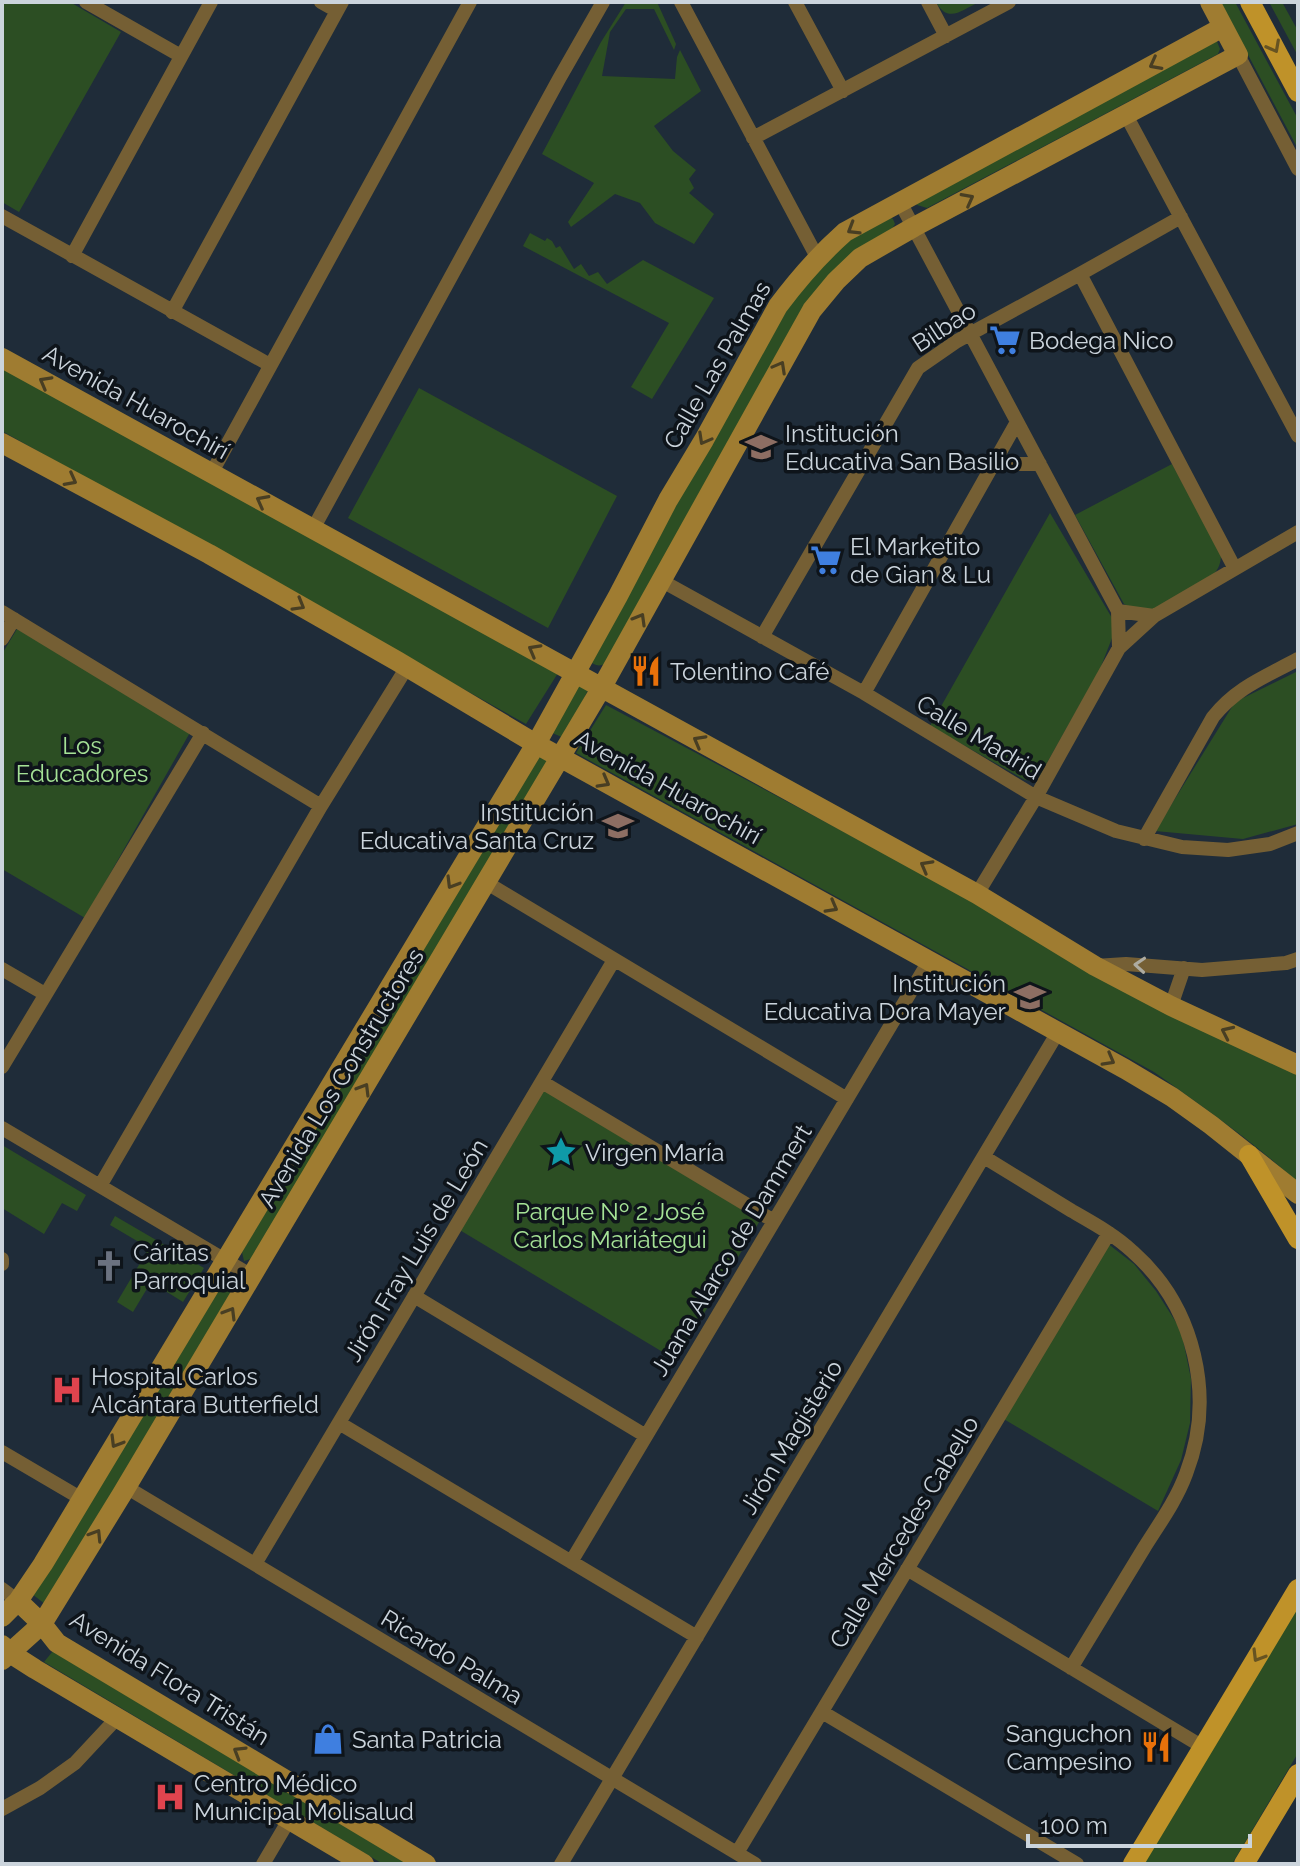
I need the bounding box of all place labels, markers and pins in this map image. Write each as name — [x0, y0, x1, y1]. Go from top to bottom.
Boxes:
supermarket icon: Bodega Nico — [988, 323, 1022, 357]
place label: Bodega Nico — [1029, 326, 1173, 355]
place label: Institución Educativa San Basilio — [785, 419, 1019, 476]
school or university icon: Institución Educativa San Basilio — [744, 430, 778, 464]
place label: El Marketito de Gian & Lu — [850, 532, 991, 589]
supermarket icon: El Marketito de Gian & Lu — [809, 543, 843, 577]
restaurant icon: Tolentino Café — [629, 654, 663, 688]
place label: Tolentino Café — [670, 657, 829, 686]
place label: Institución Educativa Santa Cruz — [360, 798, 594, 855]
school or university icon: Institución Educativa Santa Cruz — [601, 809, 635, 843]
place label: Institución Educativa Dora Mayer — [764, 969, 1007, 1026]
school or university icon: Institución Educativa Dora Mayer — [1013, 980, 1047, 1014]
place icon: Virgen María — [544, 1135, 578, 1169]
place label: Virgen María — [585, 1138, 724, 1167]
place label: Cáritas Parroquial — [133, 1238, 246, 1295]
church icon: Cáritas Parroquial — [92, 1249, 126, 1283]
place label: Hospital Carlos Alcántara Butterfield — [91, 1362, 319, 1419]
hospital icon: Hospital Carlos Alcántara Butterfield — [50, 1373, 84, 1407]
place label: Sanguchon Campesino — [1006, 1719, 1132, 1776]
shop icon: Santa Patricia — [311, 1722, 345, 1756]
place label: Santa Patricia — [352, 1725, 502, 1754]
restaurant icon: Sanguchon Campesino — [1139, 1730, 1173, 1764]
place label: Centro Médico Municipal Molisalud — [194, 1769, 414, 1826]
hospital icon: Centro Médico Municipal Molisalud — [153, 1780, 187, 1814]

